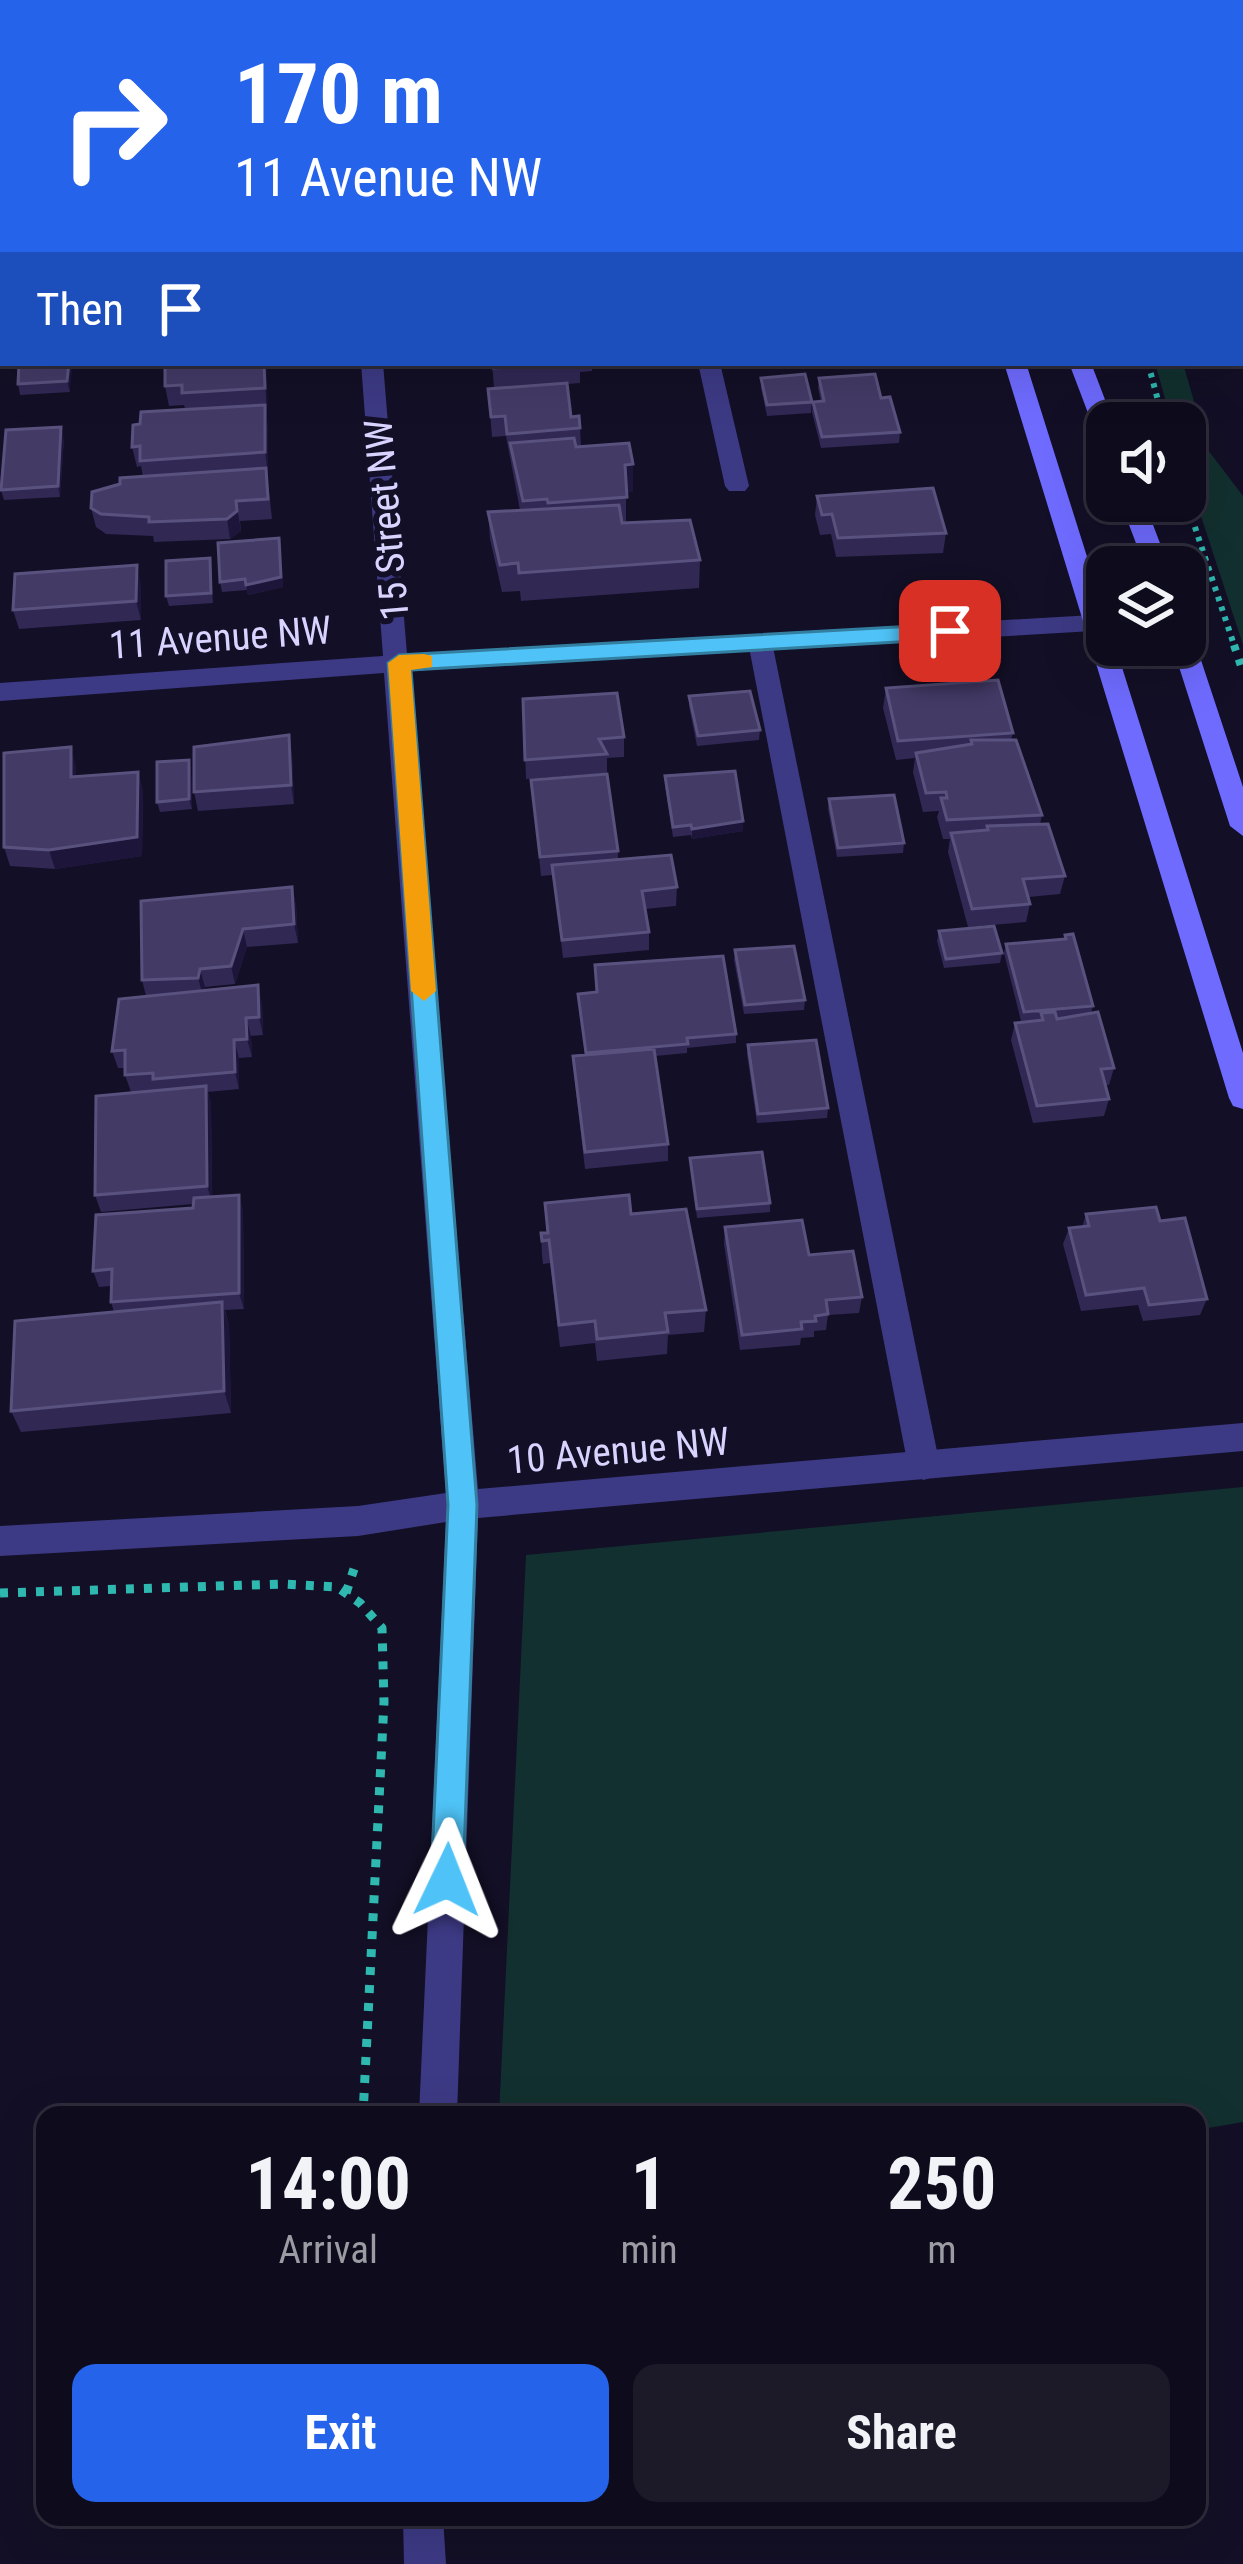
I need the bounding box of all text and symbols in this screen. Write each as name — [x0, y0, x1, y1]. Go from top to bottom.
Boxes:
text: 170 m — [234, 45, 443, 144]
icon: right — [36, 48, 192, 204]
text: 11 Avenue NW — [234, 146, 542, 209]
icon: arrive — [148, 276, 214, 342]
text: Then — [36, 283, 124, 336]
map controls — [1086, 402, 1206, 666]
button: sound — [1086, 402, 1206, 522]
street label: 15 Street NW — [355, 417, 419, 622]
button: layers — [1086, 546, 1206, 666]
pin — [899, 580, 1001, 682]
icon: arrive — [917, 598, 983, 664]
street label: 11 Avenue NW — [107, 607, 333, 669]
street label: 10 Avenue NW — [505, 1418, 731, 1484]
position arrow — [384, 1817, 510, 1943]
text: 14:00 — [246, 2142, 411, 2227]
text: 1 — [631, 2142, 667, 2227]
text: 250 — [887, 2142, 996, 2227]
text: Arrival — [279, 2227, 378, 2273]
text: min — [620, 2227, 678, 2273]
text: m — [927, 2227, 957, 2273]
button: Exit — [72, 2364, 609, 2502]
button: Share — [633, 2364, 1170, 2502]

